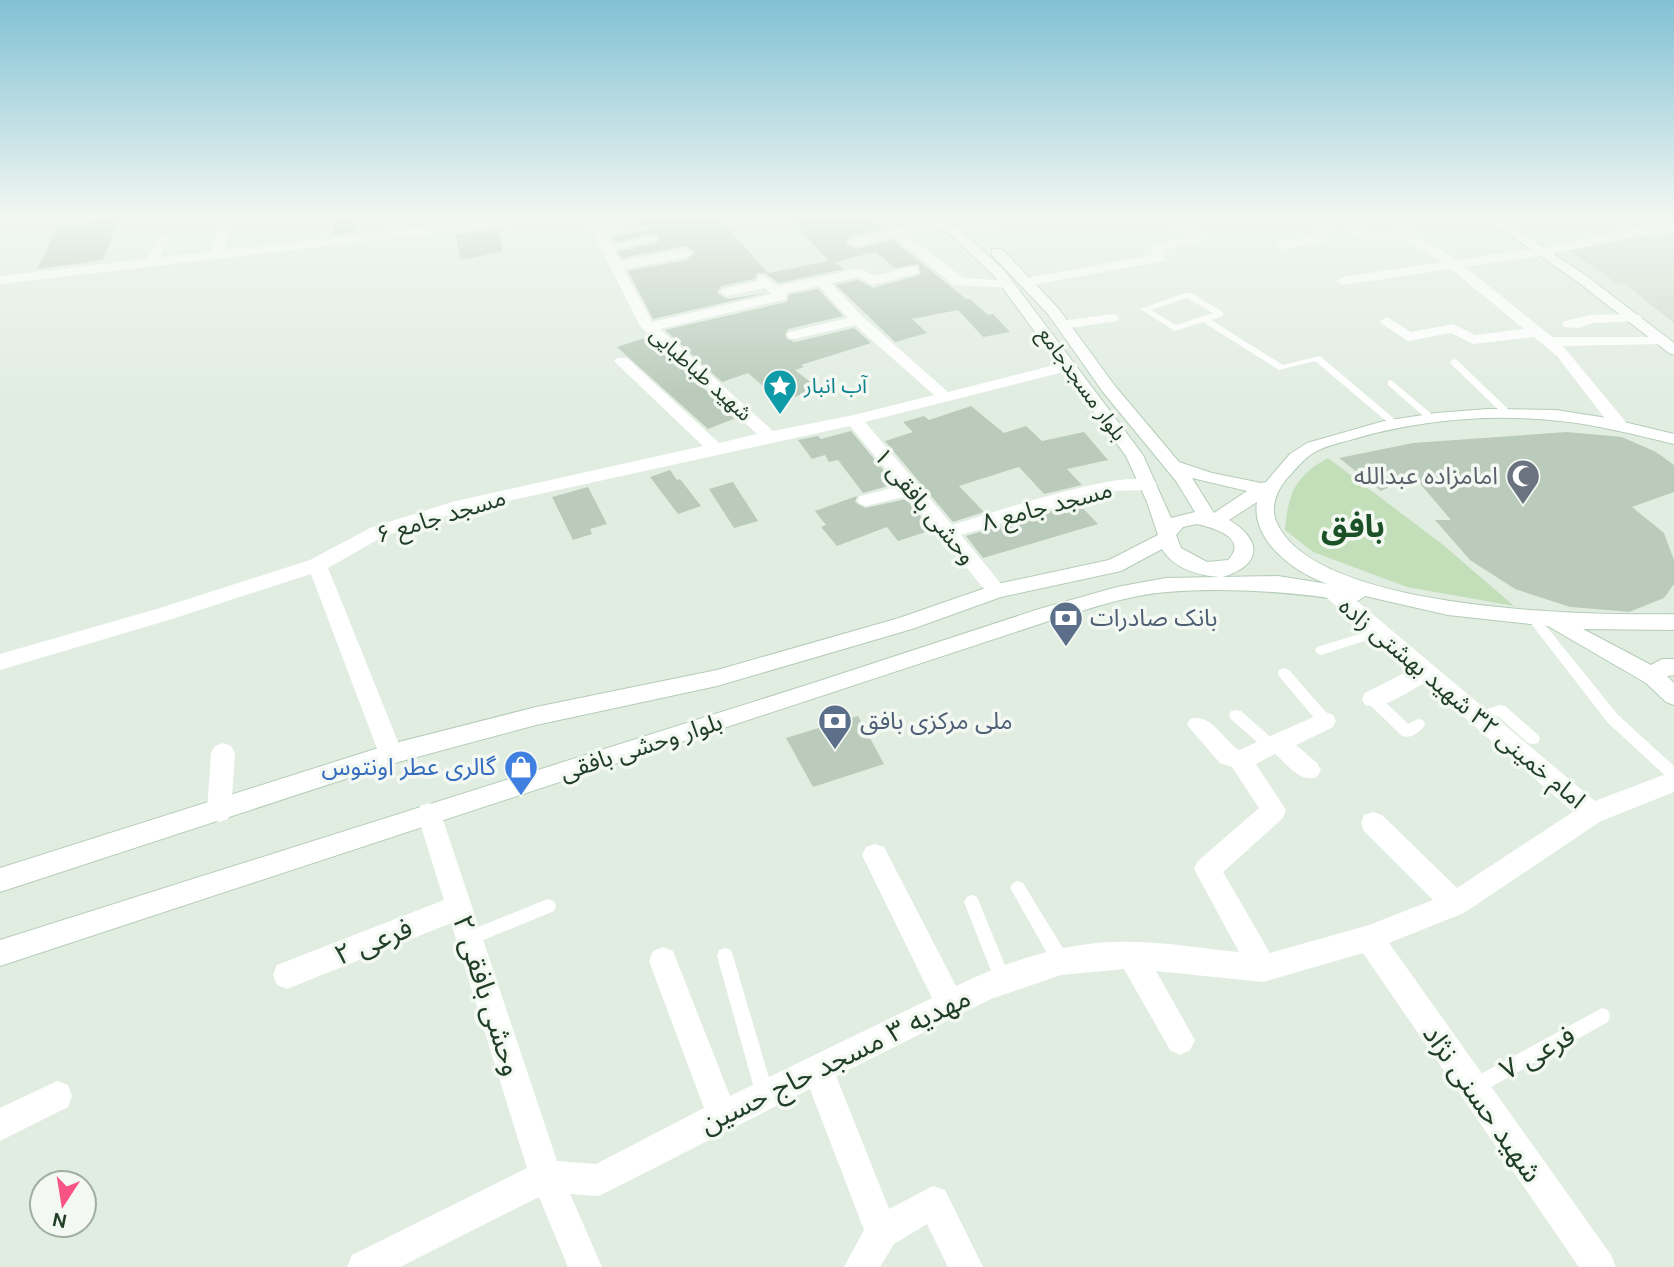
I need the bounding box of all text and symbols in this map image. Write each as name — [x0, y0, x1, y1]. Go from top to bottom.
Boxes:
street label: شهید طباطبایی — [644, 321, 758, 427]
street label: بلوار مسجدجامع — [1030, 321, 1133, 447]
place icon: آب انبار — [761, 367, 799, 416]
place label: آب انبار — [803, 372, 868, 400]
street label: وحشی بافقی ۱ — [867, 441, 983, 570]
mosque icon: امامزاده عبدالله — [1504, 457, 1542, 506]
place label: امامزاده عبدالله — [1354, 460, 1498, 491]
street label: مسجد جامع ۸ — [978, 473, 1116, 540]
street label: مسجد جامع ۶ — [372, 481, 510, 552]
district label: بافق — [1321, 505, 1385, 547]
street label: امام خمینی ۳۲ شهید بهشتی زاده — [1331, 590, 1592, 817]
bank icon: بانک صادرات — [1047, 599, 1085, 648]
place label: بانک صادرات — [1090, 602, 1218, 633]
bank icon: ملی مرکزی بافق — [816, 702, 854, 751]
place label: ملی مرکزی بافق — [860, 705, 1013, 736]
street label: بلوار وحشی بافقی — [556, 706, 726, 787]
shop icon: گالری عطر اونتوس — [502, 748, 540, 797]
place label: گالری عطر اونتوس — [322, 751, 497, 782]
street label: فرعی ۲ — [329, 909, 418, 974]
street label: وحشی بافقی ۲ — [444, 910, 531, 1080]
street label: مهدیه ۳ مسجد حاج حسین — [694, 979, 977, 1144]
street label: شهید حسنی نژاد — [1414, 1017, 1551, 1190]
street label: فرعی ۷ — [1493, 1017, 1582, 1088]
north arrow — [28, 1169, 98, 1239]
text: N — [50, 1206, 69, 1234]

